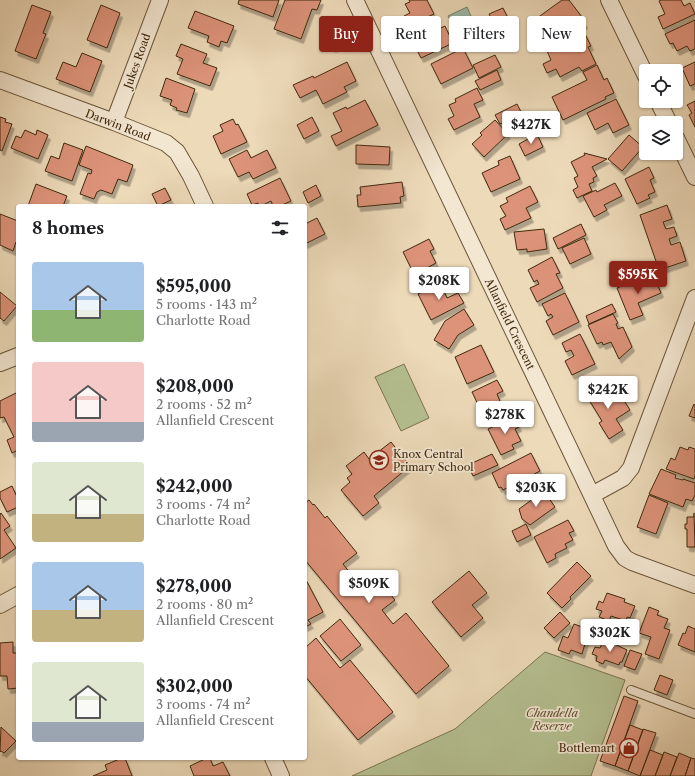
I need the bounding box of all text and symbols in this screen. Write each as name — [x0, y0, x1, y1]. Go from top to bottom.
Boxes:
chip: Buy — [319, 16, 373, 52]
chip: Rent — [381, 16, 441, 52]
chip: Filters — [449, 16, 519, 52]
chip: New — [527, 16, 586, 52]
street label: Jukes Road — [120, 31, 154, 92]
map controls — [639, 64, 683, 160]
button: locate — [639, 64, 683, 108]
street label: Darwin Road — [83, 106, 153, 144]
pin: $427K — [503, 111, 559, 145]
text: $427K — [511, 116, 551, 132]
button: layers — [639, 116, 683, 160]
icon: filters — [269, 217, 291, 239]
text: 8 homes — [32, 218, 104, 238]
pin: $595K — [610, 261, 666, 295]
text: $595K — [618, 266, 658, 282]
pin: $208K — [411, 267, 467, 301]
text: $208K — [418, 272, 460, 288]
street label: Allanfield Crescent — [481, 275, 538, 372]
text: $595,000 — [156, 276, 231, 296]
icon: home — [64, 278, 112, 326]
text: 5 rooms · 143 m² — [156, 296, 257, 312]
text: Charlotte Road — [156, 312, 250, 328]
text: $208,000 — [156, 376, 234, 396]
pin: $242K — [580, 376, 636, 410]
icon: home — [64, 378, 112, 426]
text: $242K — [588, 381, 628, 397]
text: 2 rooms · 52 m² — [156, 396, 252, 412]
pin: $278K — [477, 401, 533, 435]
text: $278K — [485, 406, 525, 422]
text: Allanfield Crescent — [156, 412, 274, 428]
place label: Knox Central Primary School — [393, 447, 474, 474]
school or university icon: Knox Central Primary School — [368, 449, 390, 471]
pin: $203K — [508, 474, 564, 508]
text: $242,000 — [156, 476, 233, 496]
icon: home — [64, 478, 112, 526]
text: $203K — [516, 479, 556, 495]
text: 3 rooms · 74 m² — [156, 496, 251, 512]
text: Charlotte Road — [156, 512, 250, 528]
pin: $509K — [341, 570, 397, 604]
text: $509K — [349, 575, 389, 591]
text: $278,000 — [156, 576, 232, 596]
icon: home — [64, 578, 112, 626]
text: 2 rooms · 80 m² — [156, 596, 253, 612]
text: Allanfield Crescent — [156, 612, 274, 628]
pin: $302K — [582, 619, 638, 653]
text: $302K — [590, 624, 630, 640]
text: $302,000 — [156, 676, 233, 696]
icon: home — [64, 678, 112, 726]
text: 3 rooms · 74 m² — [156, 696, 251, 712]
park label: Chandella Reserve — [526, 706, 578, 733]
text: Allanfield Crescent — [156, 712, 274, 728]
shop icon: Bottlemart — [618, 737, 640, 759]
place label: Bottlemart — [559, 741, 615, 755]

